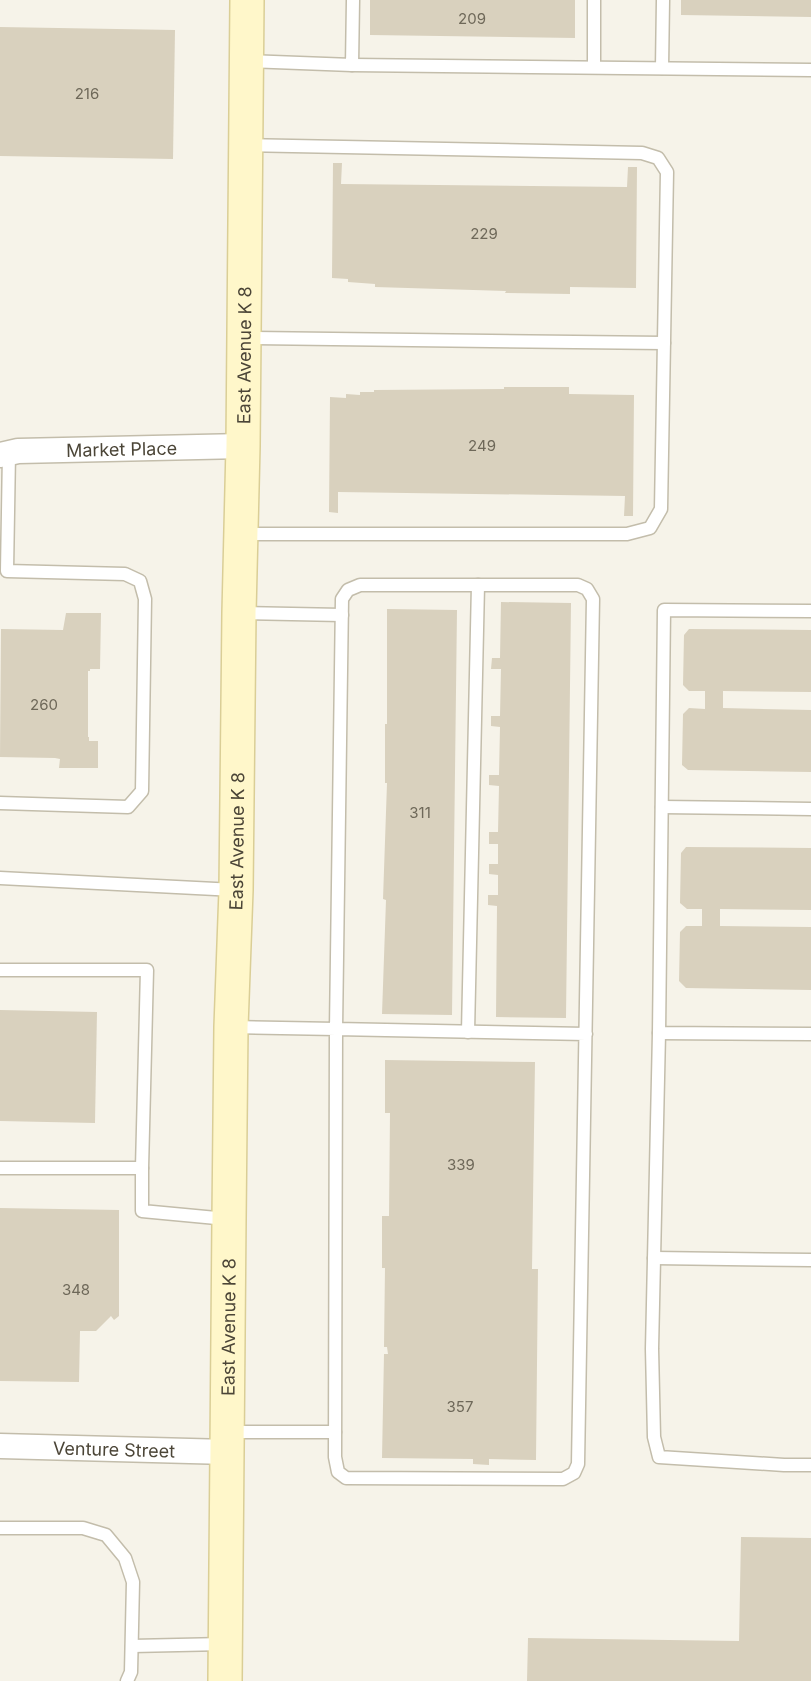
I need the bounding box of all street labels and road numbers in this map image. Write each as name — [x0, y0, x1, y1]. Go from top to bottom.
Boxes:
street label: East Avenue K 8 — [233, 286, 255, 424]
street label: Market Place — [66, 437, 177, 460]
street label: East Avenue K 8 — [225, 772, 248, 911]
street label: East Avenue K 8 — [217, 1258, 239, 1396]
street label: Venture Street — [53, 1437, 175, 1461]

